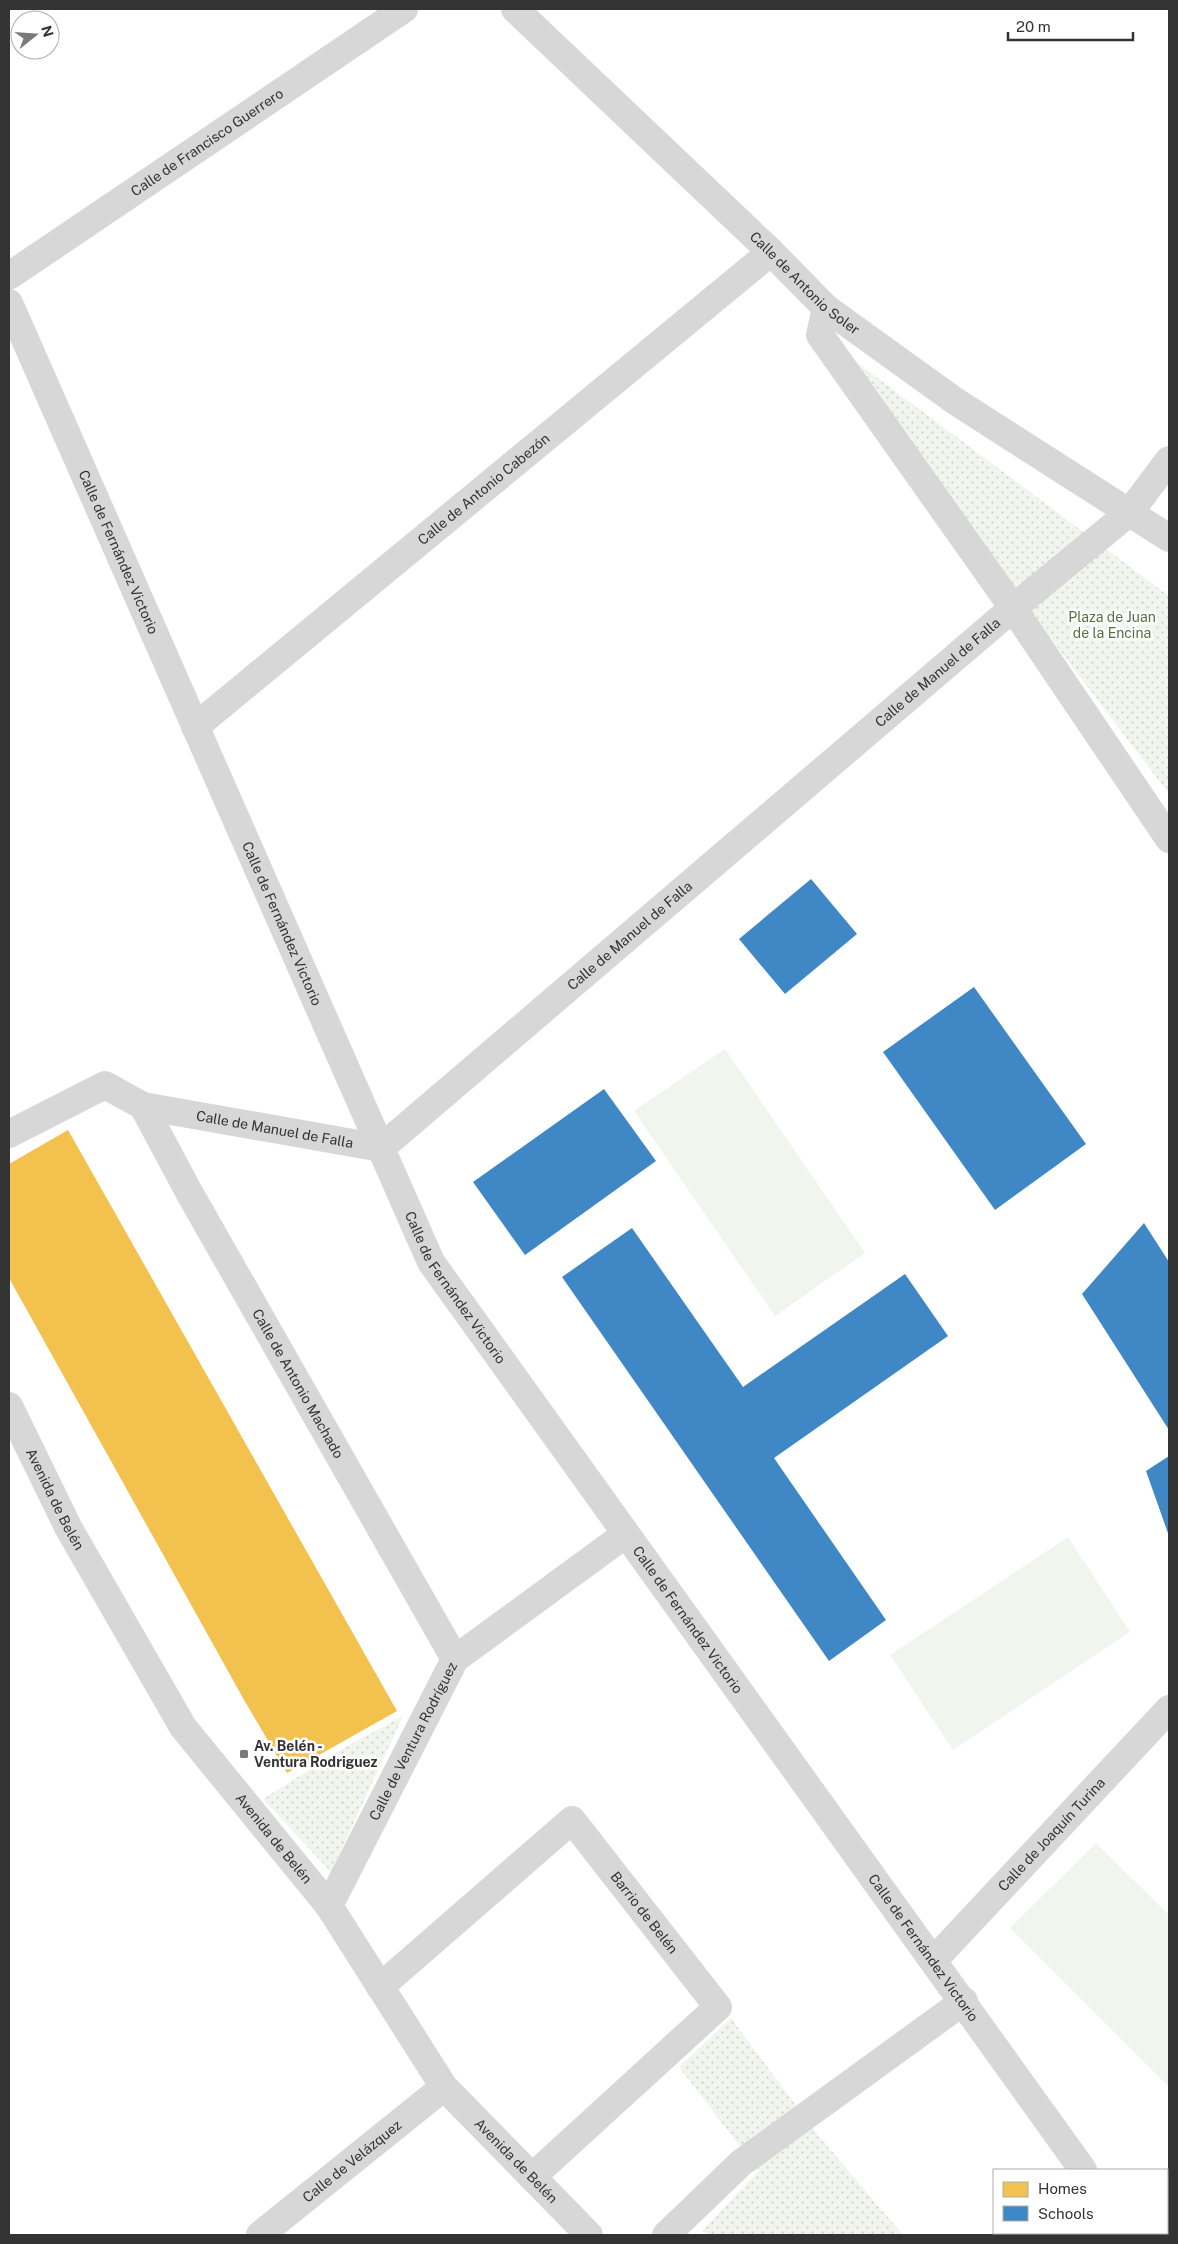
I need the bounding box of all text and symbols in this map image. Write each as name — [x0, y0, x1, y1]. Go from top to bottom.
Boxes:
north arrow — [10, 10, 60, 60]
scale bar — [1008, 10, 1133, 42]
text: 20 m — [1016, 18, 1051, 35]
text: N — [38, 24, 57, 39]
street label: Calle de Francisco Guerrero — [128, 85, 286, 199]
street label: Calle de Antonio Soler — [747, 228, 863, 338]
street label: Calle de Antonio Cabezón — [415, 430, 553, 548]
street label: Calle de Fernández Victorio — [75, 467, 162, 637]
park label: Plaza de Juan de la Encina — [1068, 609, 1156, 641]
street label: Calle de Manuel de Falla — [872, 615, 1003, 730]
street label: Calle de Fernández Victorio — [239, 839, 325, 1008]
street label: Calle de Manuel de Falla — [564, 878, 695, 993]
street label: Calle de Manuel de Falla — [195, 1108, 355, 1151]
street label: Calle de Fernández Victorio — [402, 1209, 509, 1367]
street label: Calle de Antonio Machado — [249, 1306, 347, 1461]
street label: Avenida de Belén — [23, 1446, 88, 1553]
street label: Calle de Fernández Victorio — [630, 1543, 746, 1696]
street label: Calle de Ventura Rodríguez — [366, 1659, 460, 1823]
place label: Av. Belén - Ventura Rodriguez — [254, 1738, 377, 1770]
marker: Av. Belén - Ventura Rodriguez — [238, 1748, 250, 1760]
street label: Calle de Joaquín Turina — [995, 1775, 1108, 1894]
street label: Avenida de Belén — [232, 1790, 315, 1887]
street label: Barrio de Belén — [607, 1868, 681, 1957]
street label: Calle de Fernández Victorio — [865, 1871, 982, 2025]
street label: Avenida de Belén — [471, 2115, 561, 2206]
street label: Calle de Velázquez — [299, 2116, 405, 2205]
legend — [993, 2169, 1168, 2234]
text: Homes — [1038, 2180, 1087, 2197]
text: Schools — [1038, 2205, 1094, 2222]

